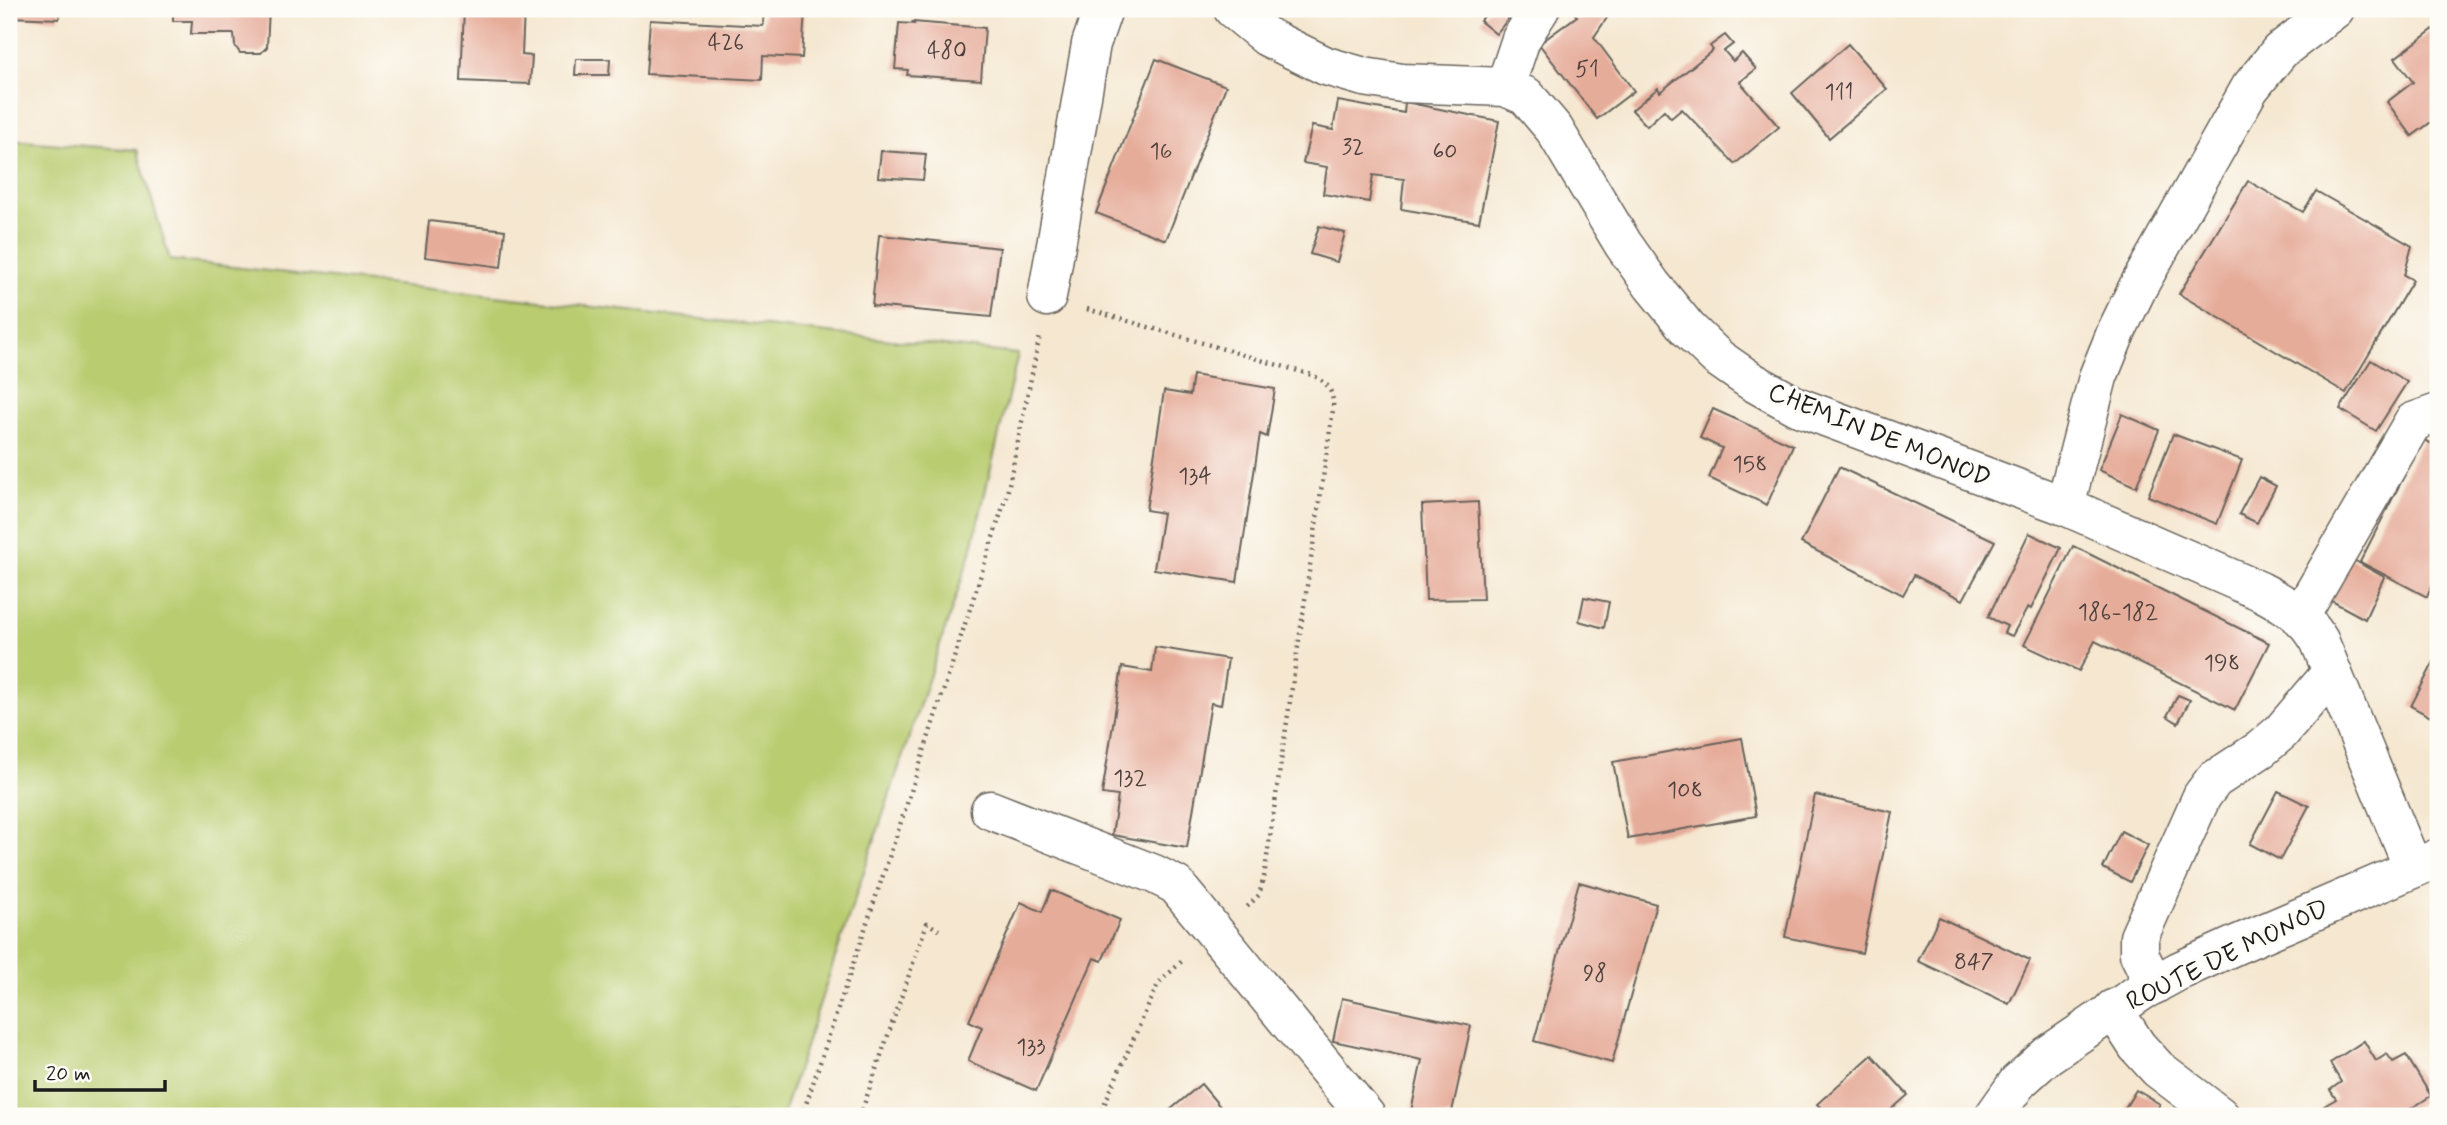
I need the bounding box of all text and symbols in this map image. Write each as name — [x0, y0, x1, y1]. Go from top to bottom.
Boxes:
house number: 426 — [708, 28, 744, 58]
house number: 480 — [927, 36, 967, 66]
house number: 51 — [1575, 55, 1599, 85]
house number: 111 — [1824, 78, 1854, 108]
house number: 32 — [1342, 133, 1364, 163]
house number: 16 — [1150, 137, 1173, 167]
house number: 60 — [1433, 137, 1457, 167]
street label: CHEMIN DE MONOD — [1763, 376, 1996, 496]
house number: 158 — [1733, 450, 1767, 480]
house number: 134 — [1178, 462, 1212, 492]
house number: 186-182 — [2078, 598, 2159, 628]
house number: 198 — [2204, 649, 2240, 679]
house number: 132 — [1113, 764, 1147, 794]
house number: 108 — [1667, 776, 1703, 806]
street label: ROUTE DE MONOD — [2121, 892, 2335, 1020]
house number: 847 — [1954, 948, 1994, 978]
house number: 98 — [1583, 959, 1607, 989]
house number: 133 — [1016, 1033, 1046, 1063]
scale bar — [35, 1048, 164, 1092]
text: 20 m — [46, 1060, 91, 1088]

